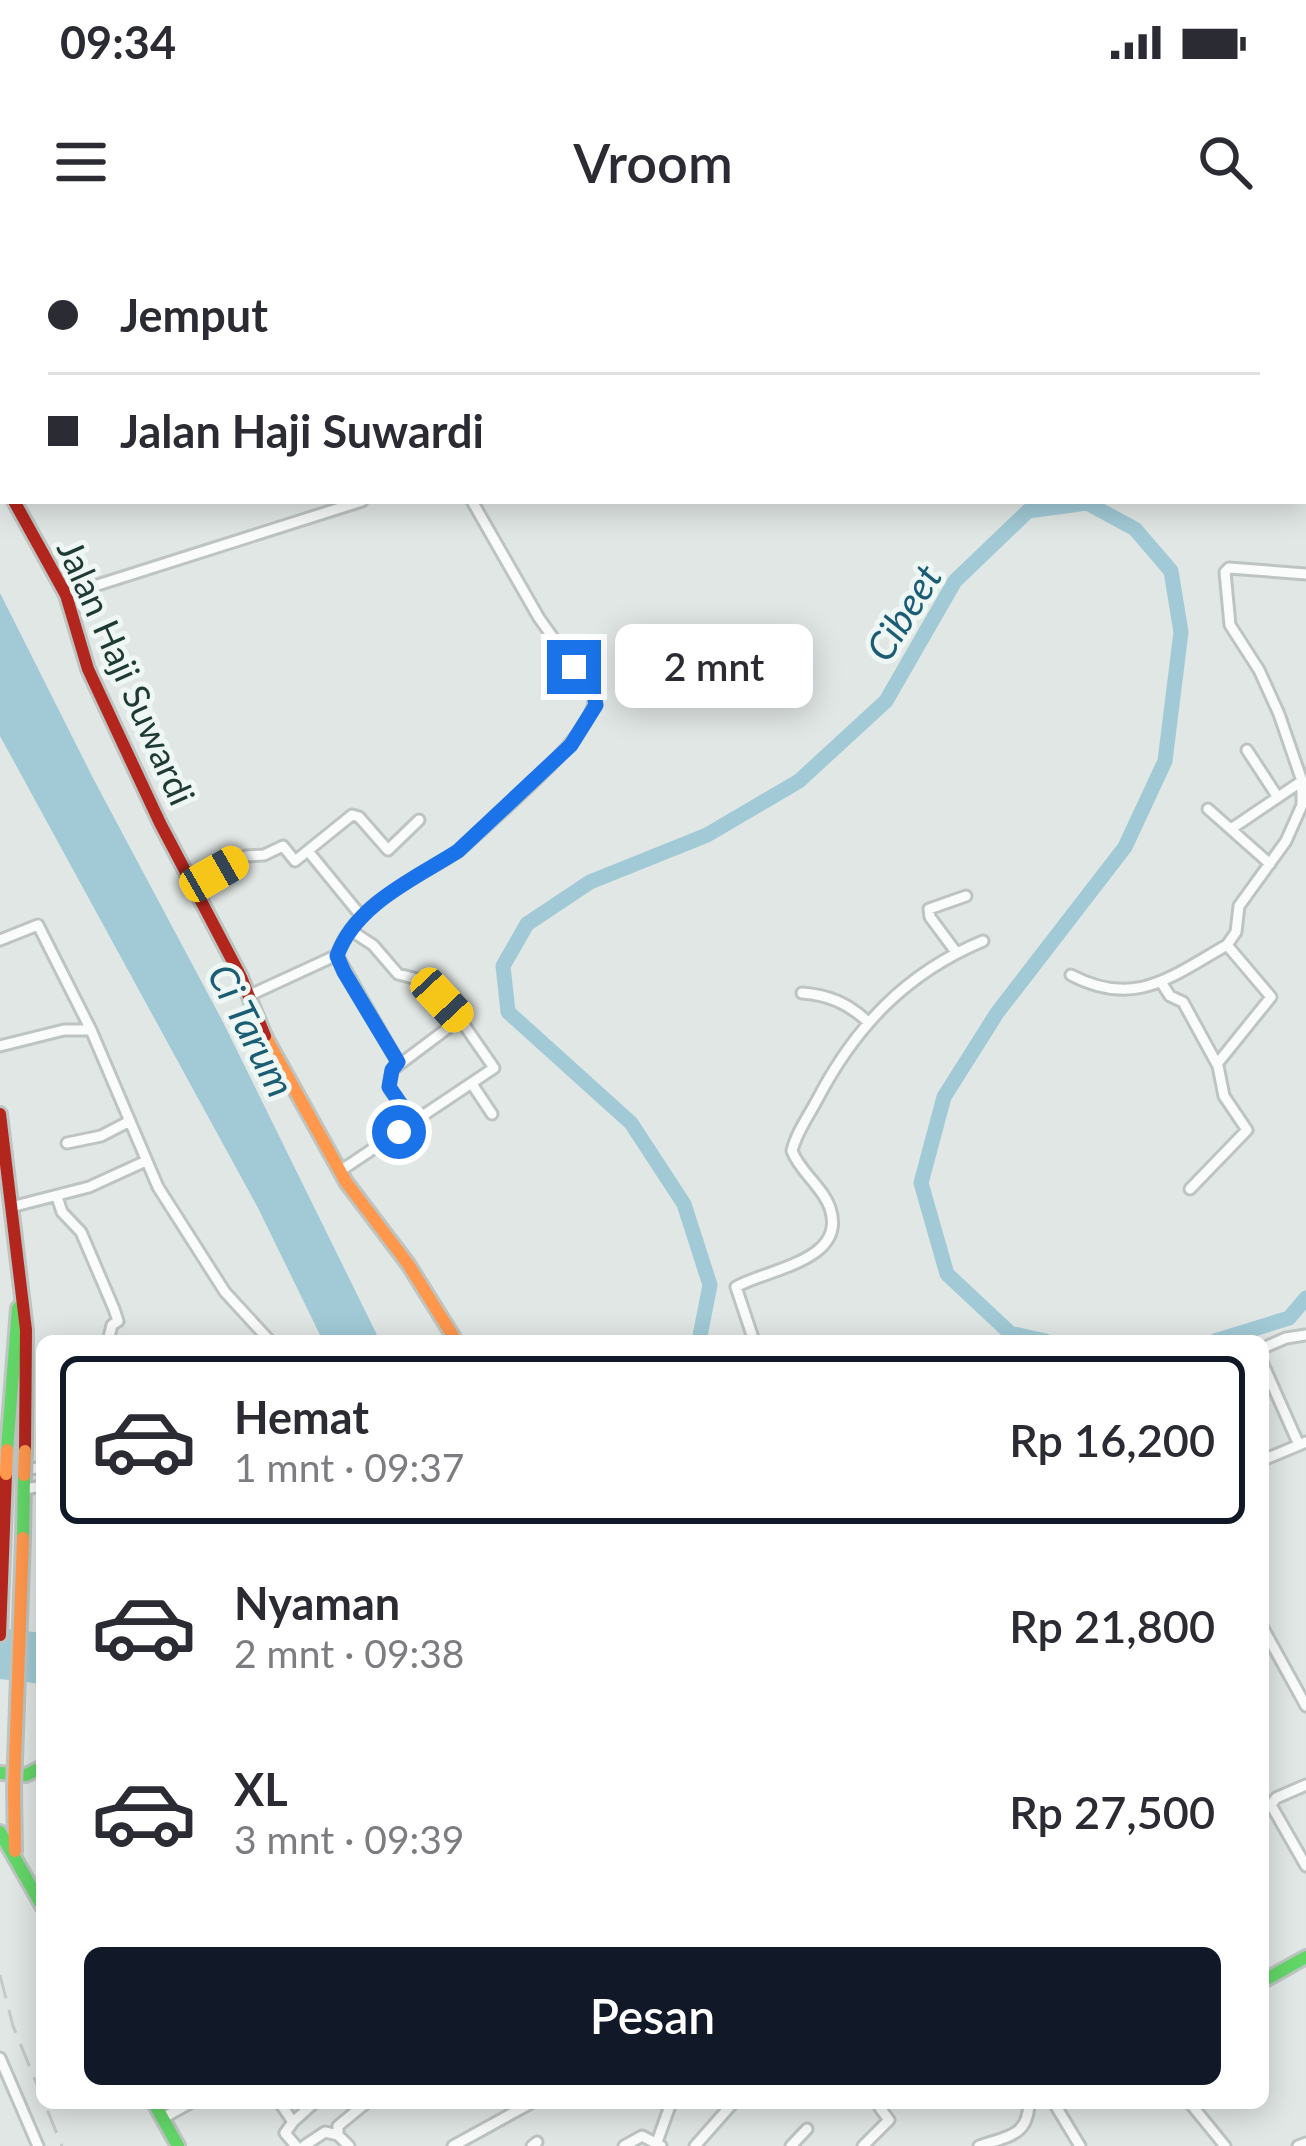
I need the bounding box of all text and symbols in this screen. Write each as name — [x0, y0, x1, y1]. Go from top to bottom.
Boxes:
text: 09:34 — [60, 15, 176, 69]
icon: menu — [48, 129, 114, 195]
icon: search — [1192, 129, 1258, 195]
text: Vroom — [573, 130, 733, 195]
text: Jemput — [120, 288, 268, 342]
text: Jalan Haji Suwardi — [120, 404, 484, 458]
street label: Jalan Haji Suwardi — [49, 533, 205, 811]
water label: Cibeet — [856, 555, 950, 669]
callout: 2 mnt — [616, 625, 814, 709]
route end — [547, 640, 601, 694]
text: 2 mnt — [664, 643, 764, 689]
car — [174, 840, 254, 908]
water label: Ci Tarum — [199, 956, 305, 1104]
car — [404, 961, 480, 1039]
route start — [372, 1105, 426, 1159]
icon: car — [90, 1386, 198, 1494]
text: Hemat — [234, 1390, 369, 1444]
text: Rp 16,200 — [1009, 1413, 1215, 1467]
text: 1 mnt · 09:37 — [234, 1444, 465, 1490]
icon: car — [90, 1572, 198, 1680]
text: Nyaman — [234, 1576, 400, 1630]
text: Rp 21,800 — [1009, 1599, 1215, 1653]
text: 2 mnt · 09:38 — [234, 1630, 465, 1676]
icon: car — [90, 1758, 198, 1866]
text: XL — [234, 1762, 288, 1816]
text: Rp 27,500 — [1009, 1785, 1215, 1839]
text: 3 mnt · 09:39 — [234, 1816, 465, 1862]
button: Pesan — [84, 1947, 1221, 2085]

